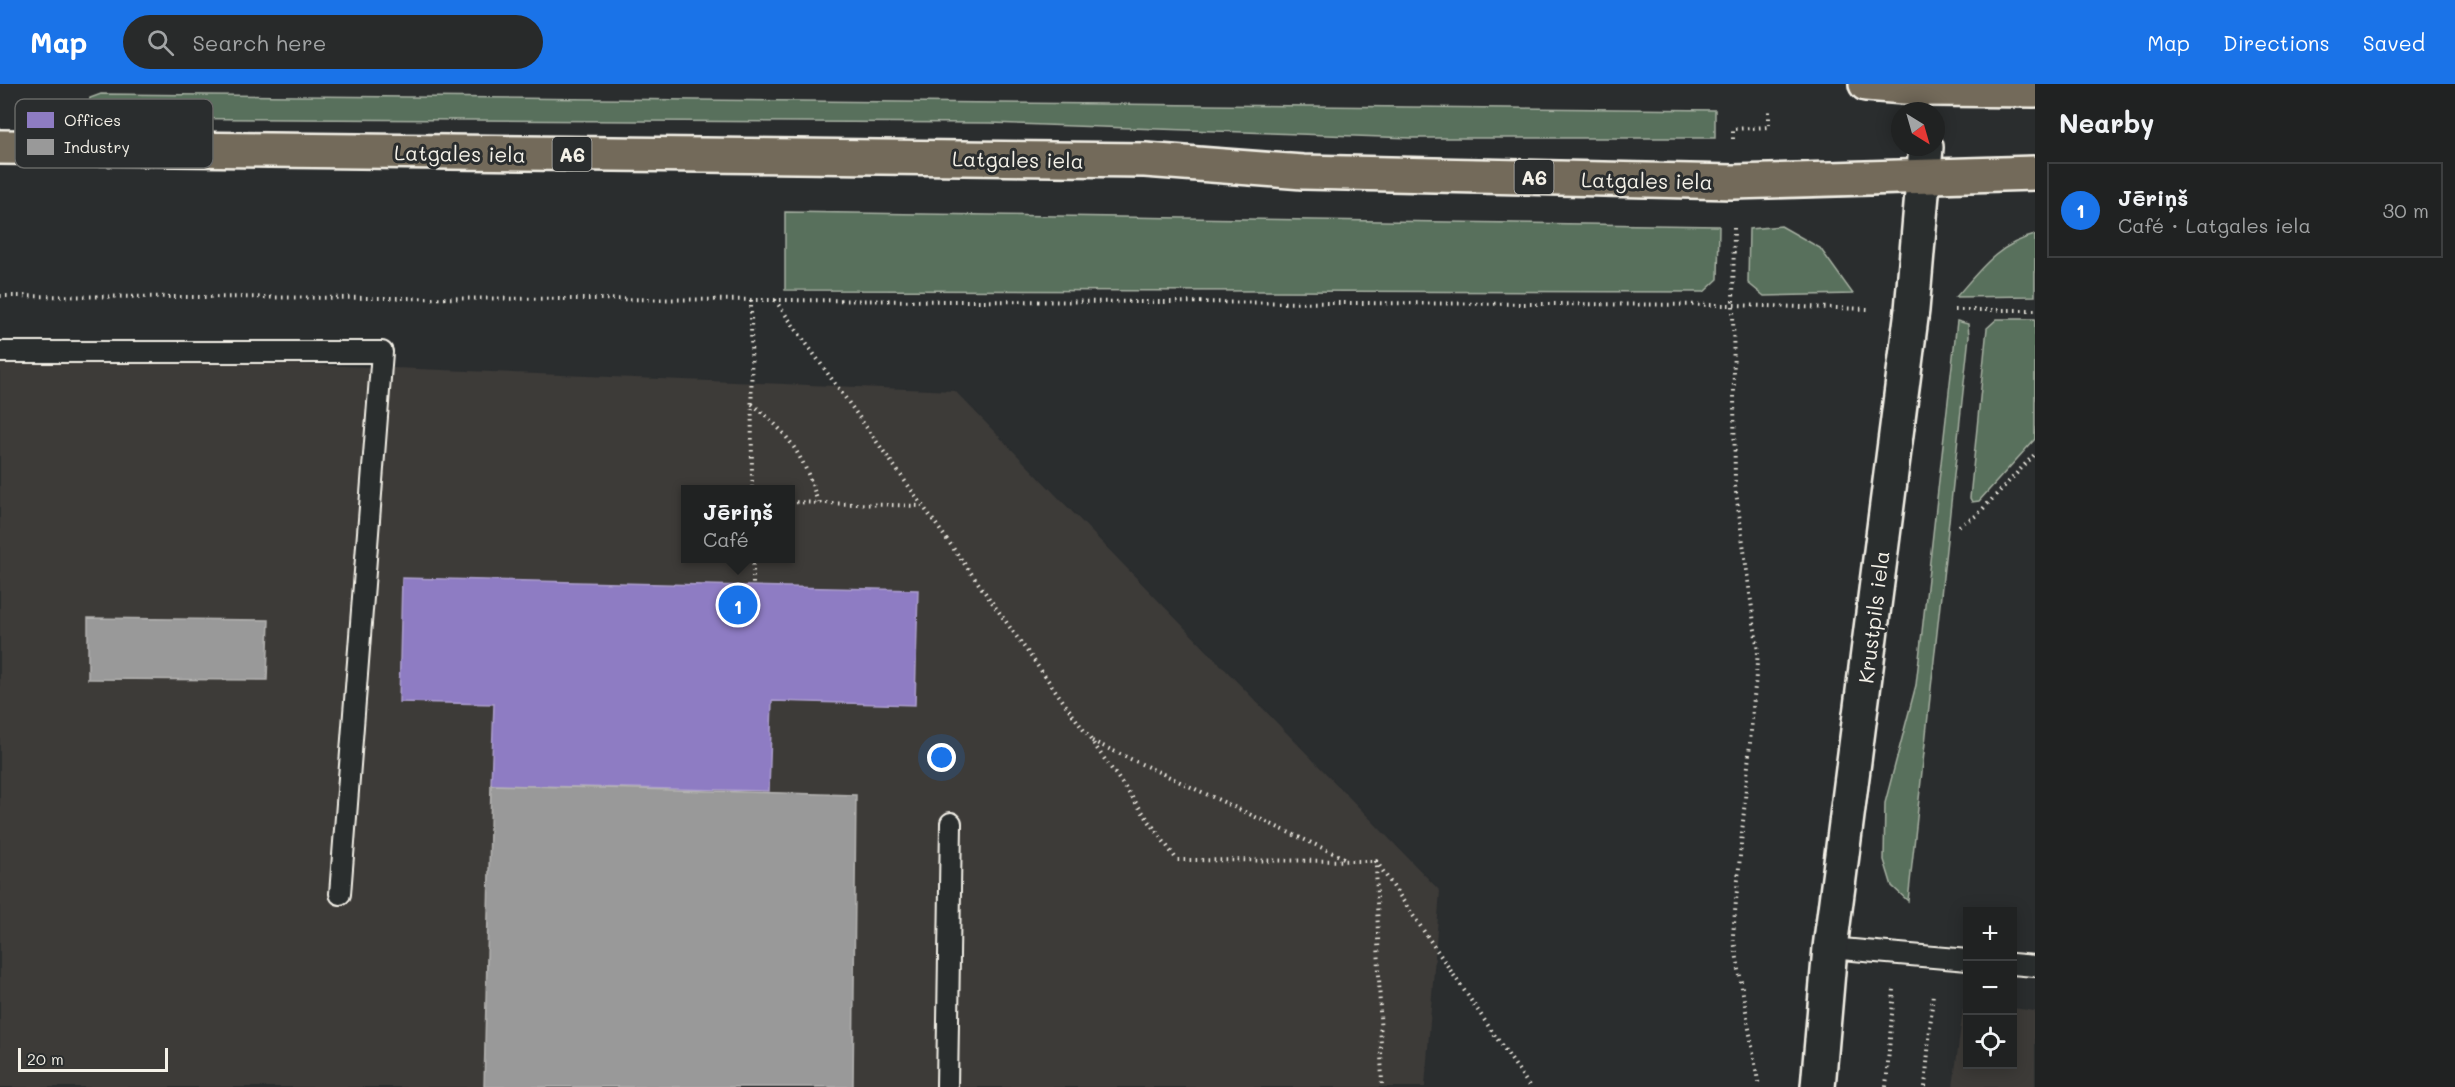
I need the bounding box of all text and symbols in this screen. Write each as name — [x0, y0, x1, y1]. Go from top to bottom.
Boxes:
search box — [123, 15, 543, 69]
text: Map — [30, 24, 87, 60]
icon: search — [144, 26, 177, 59]
text: Search here — [192, 28, 326, 57]
text: Map — [2147, 29, 2190, 56]
text: Directions — [2223, 29, 2330, 56]
text: Saved — [2363, 29, 2425, 56]
legend — [15, 99, 213, 168]
north arrow — [1891, 102, 1945, 156]
text: Nearby — [2059, 106, 2154, 140]
text: Offices — [64, 109, 121, 130]
text: Industry — [64, 136, 130, 157]
road number: A6 — [552, 137, 592, 171]
street label: Latgales iela — [394, 138, 526, 168]
street label: Latgales iela — [952, 144, 1084, 174]
road number: A6 — [1514, 160, 1553, 194]
street label: Latgales iela — [1581, 165, 1713, 195]
text: Jēriņš — [2118, 183, 2188, 212]
text: 1 — [2076, 197, 2085, 223]
text: 30 m — [2383, 197, 2429, 223]
text: Café · Latgales iela — [2118, 212, 2311, 238]
popup — [681, 485, 795, 563]
text: Jēriņš — [703, 497, 773, 526]
text: Café — [703, 526, 749, 552]
street label: Krustpils iela — [1851, 549, 1895, 685]
pin: 1 — [718, 582, 758, 628]
your location — [927, 743, 956, 772]
map controls — [1963, 907, 2017, 1069]
button: + — [1963, 907, 2017, 961]
button: − — [1963, 961, 2017, 1015]
button: locate — [1963, 1015, 2017, 1069]
scale bar — [18, 1045, 168, 1072]
text: 20 m — [27, 1048, 64, 1069]

